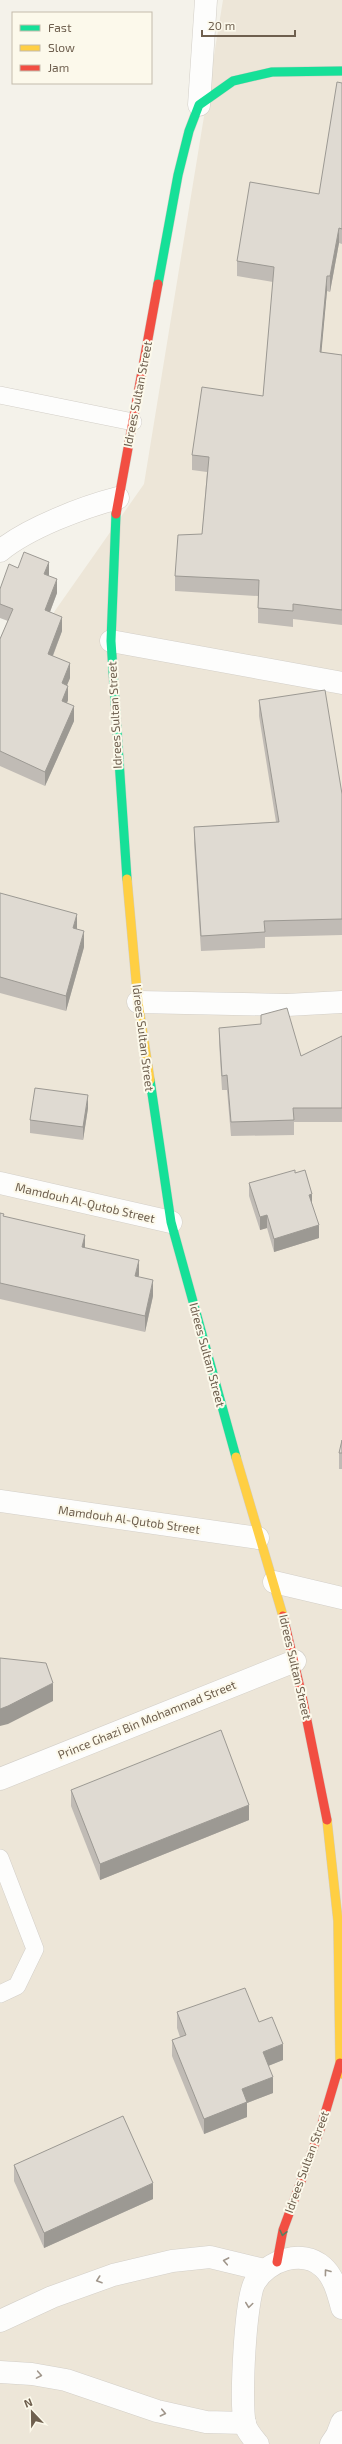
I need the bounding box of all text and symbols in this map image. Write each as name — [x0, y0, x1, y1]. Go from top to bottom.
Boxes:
legend — [12, 12, 152, 84]
scale bar — [202, 12, 295, 38]
text: 20 m — [208, 18, 235, 32]
text: Fast — [48, 20, 72, 34]
text: Slow — [48, 40, 75, 54]
text: Jam — [48, 60, 69, 74]
street label: Idrees Sultan Street — [120, 339, 154, 448]
street label: Idrees Sultan Street — [104, 661, 124, 769]
street label: Idrees Sultan Street — [130, 984, 158, 1093]
street label: Mamdouh Al-Qutob Street — [14, 1179, 157, 1226]
street label: Idrees Sultan Street — [187, 1301, 229, 1409]
street label: Mamdouh Al-Qutob Street — [57, 1502, 201, 1537]
street label: Idrees Sultan Street — [277, 1613, 315, 1721]
street label: Prince Ghazi Bin Mohammad Street — [55, 1677, 238, 1761]
street label: Idrees Sultan Street — [281, 2108, 331, 2215]
one-way arrow — [279, 2230, 287, 2236]
one-way arrow — [223, 2257, 229, 2265]
one-way arrow — [325, 2270, 332, 2277]
one-way arrow — [96, 2276, 103, 2284]
one-way arrow — [245, 2302, 254, 2308]
one-way arrow — [36, 2370, 42, 2379]
north arrow — [12, 2392, 52, 2432]
text: N — [22, 2395, 34, 2410]
one-way arrow — [160, 2408, 166, 2416]

